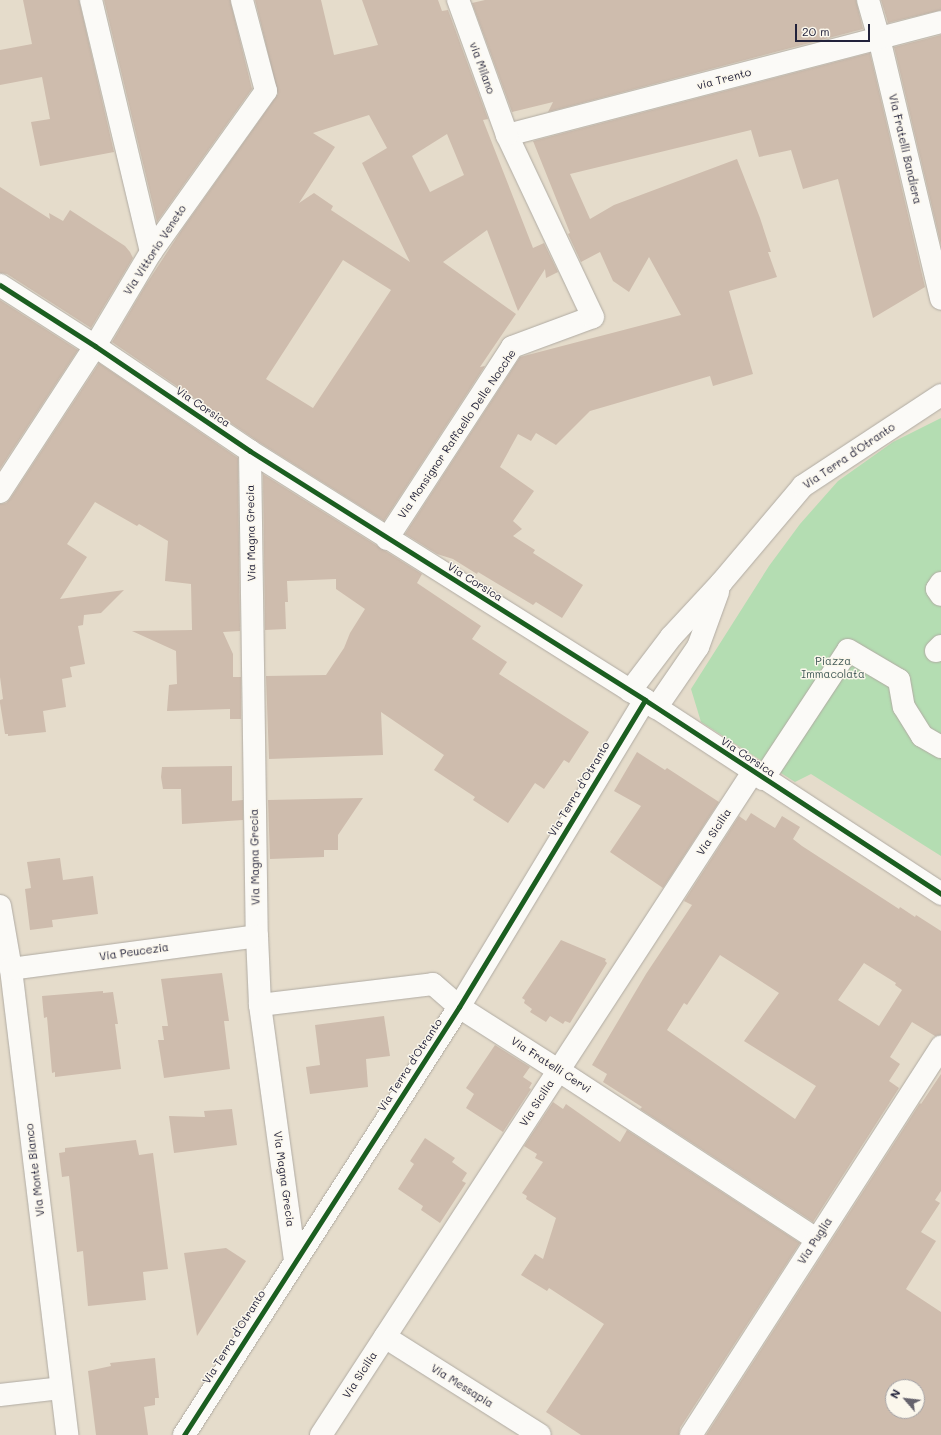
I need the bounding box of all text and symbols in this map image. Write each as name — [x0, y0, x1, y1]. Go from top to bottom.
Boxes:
scale bar — [797, 16, 872, 42]
text: 20 m — [802, 23, 830, 39]
street label: via Milano — [467, 40, 497, 96]
street label: via Trento — [696, 65, 752, 93]
street label: Via Fratelli Bandiera — [886, 93, 924, 205]
street label: Via Vittorio Veneto — [121, 203, 189, 297]
street label: Via Monsignor Raffaello Delle Nocche — [395, 347, 519, 521]
street label: Via Corsica — [173, 384, 233, 430]
street label: Via Terra d'Otranto — [801, 420, 897, 492]
street label: Via Magna Grecia — [244, 485, 258, 581]
street label: Via Corsica — [445, 560, 505, 604]
park label: Piazza Immacolata — [801, 655, 865, 681]
street label: Via Corsica — [718, 734, 778, 780]
street label: Via Terra d'Otranto — [546, 739, 612, 839]
street label: Via Sicilia — [694, 806, 734, 858]
street label: Via Magna Grecia — [248, 809, 262, 905]
street label: Via Peucezia — [98, 941, 170, 963]
street label: Via Terra d'Otranto — [375, 1016, 445, 1114]
street label: Via Fratelli Cervi — [509, 1034, 593, 1096]
street label: Via Sicilia — [517, 1077, 557, 1129]
street label: Via Monte Bianco — [23, 1123, 47, 1217]
street label: Via Magna Grecia — [271, 1130, 297, 1228]
street label: Via Puglia — [795, 1215, 835, 1267]
street label: Via Terra d'Otranto — [200, 1288, 268, 1386]
street label: Via Sicilia — [340, 1349, 380, 1401]
street label: Via Messapia — [428, 1362, 496, 1410]
north arrow — [885, 1379, 925, 1419]
text: N — [886, 1386, 903, 1401]

